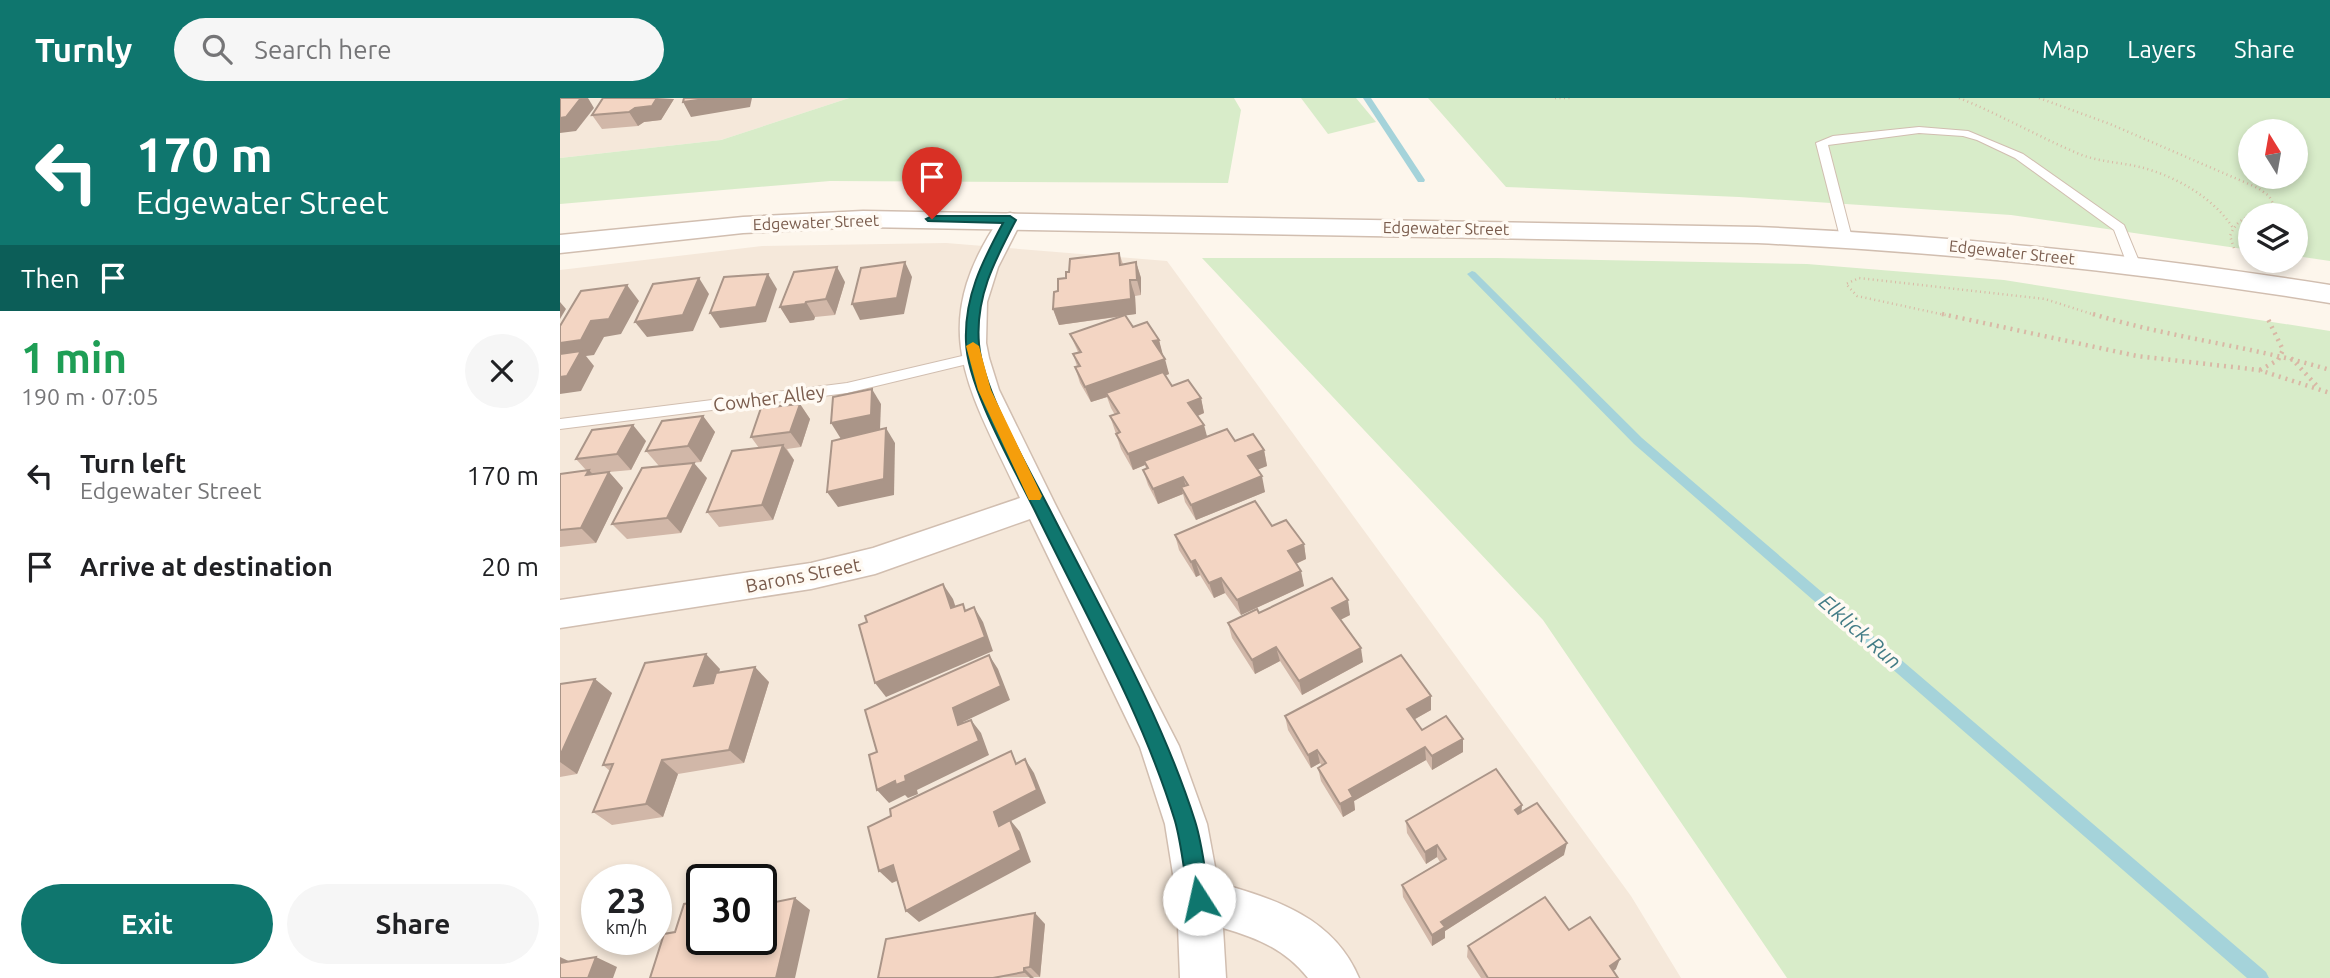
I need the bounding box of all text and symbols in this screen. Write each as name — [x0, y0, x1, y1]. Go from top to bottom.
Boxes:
search box — [174, 18, 664, 81]
icon: search — [198, 30, 236, 68]
text: Turnly — [35, 31, 132, 68]
text: Search here — [254, 35, 392, 64]
text: Map — [2042, 36, 2089, 63]
text: Layers — [2127, 36, 2196, 63]
text: Share — [2234, 36, 2295, 63]
north arrow — [2238, 119, 2308, 189]
map controls — [2238, 119, 2308, 273]
icon: left — [21, 126, 112, 217]
text: 170 m — [136, 126, 273, 181]
pin — [902, 147, 962, 219]
icon: arrive — [913, 158, 951, 196]
text: Edgewater Street — [136, 184, 389, 220]
button: layers — [2238, 203, 2308, 273]
street label: Edgewater Street — [753, 211, 880, 233]
street label: Edgewater Street — [1383, 218, 1510, 238]
street label: Edgewater Street — [1948, 236, 2076, 268]
icon: arrive — [94, 259, 132, 297]
text: Then — [21, 264, 80, 293]
text: 1 min — [21, 334, 127, 381]
button: close — [465, 334, 539, 408]
street label: Cowher Alley — [712, 380, 826, 416]
text: 190 m · 07:05 — [21, 384, 159, 409]
text: Turn left — [80, 449, 186, 478]
icon: left — [21, 457, 59, 495]
text: 170 m — [467, 461, 539, 490]
text: Edgewater Street — [80, 478, 262, 503]
icon: arrive — [21, 548, 59, 586]
text: Arrive at destination — [80, 552, 333, 581]
text: 20 m — [481, 552, 539, 581]
street label: Barons Street — [744, 553, 863, 597]
water label: Elklick Run — [1815, 589, 1906, 673]
position arrow — [1162, 862, 1236, 936]
speed limit sign: 30 — [686, 864, 777, 955]
text: 23 — [607, 880, 646, 920]
button: Exit — [21, 884, 273, 964]
button: Share — [287, 884, 539, 964]
text: km/h — [606, 917, 647, 937]

